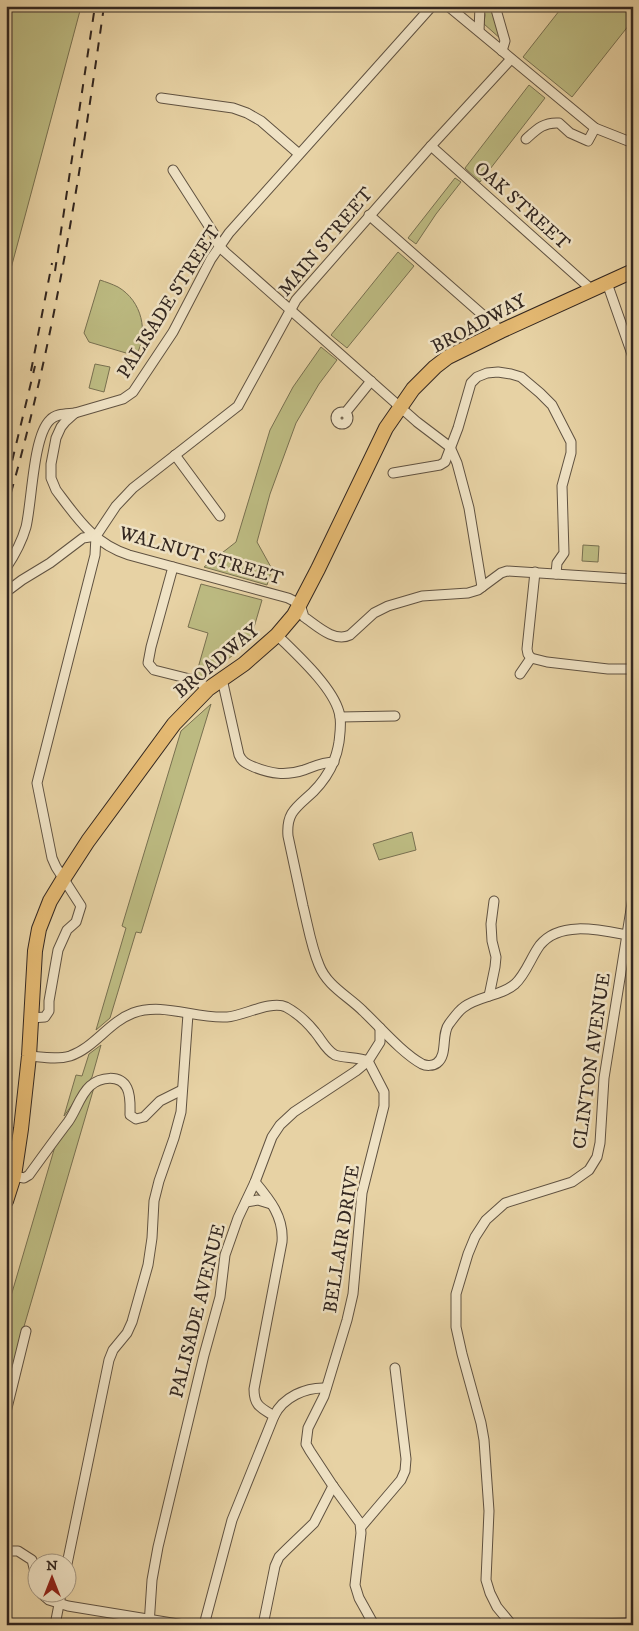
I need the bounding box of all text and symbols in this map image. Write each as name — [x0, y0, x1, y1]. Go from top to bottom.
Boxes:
street label: OAK STREET — [469, 157, 575, 255]
street label: MAIN STREET — [274, 182, 379, 301]
street label: PALISADE STREET — [113, 221, 226, 383]
street label: BROADWAY — [428, 289, 531, 359]
street label: WALNUT STREET — [115, 521, 286, 591]
street label: BROADWAY — [170, 618, 265, 703]
street label: CLINTON AVENUE — [568, 971, 616, 1151]
street label: BELLAIR DRIVE — [319, 1163, 365, 1315]
street label: PALISADE AVENUE — [165, 1222, 231, 1400]
north arrow — [28, 1554, 78, 1604]
text: N — [46, 1557, 58, 1575]

